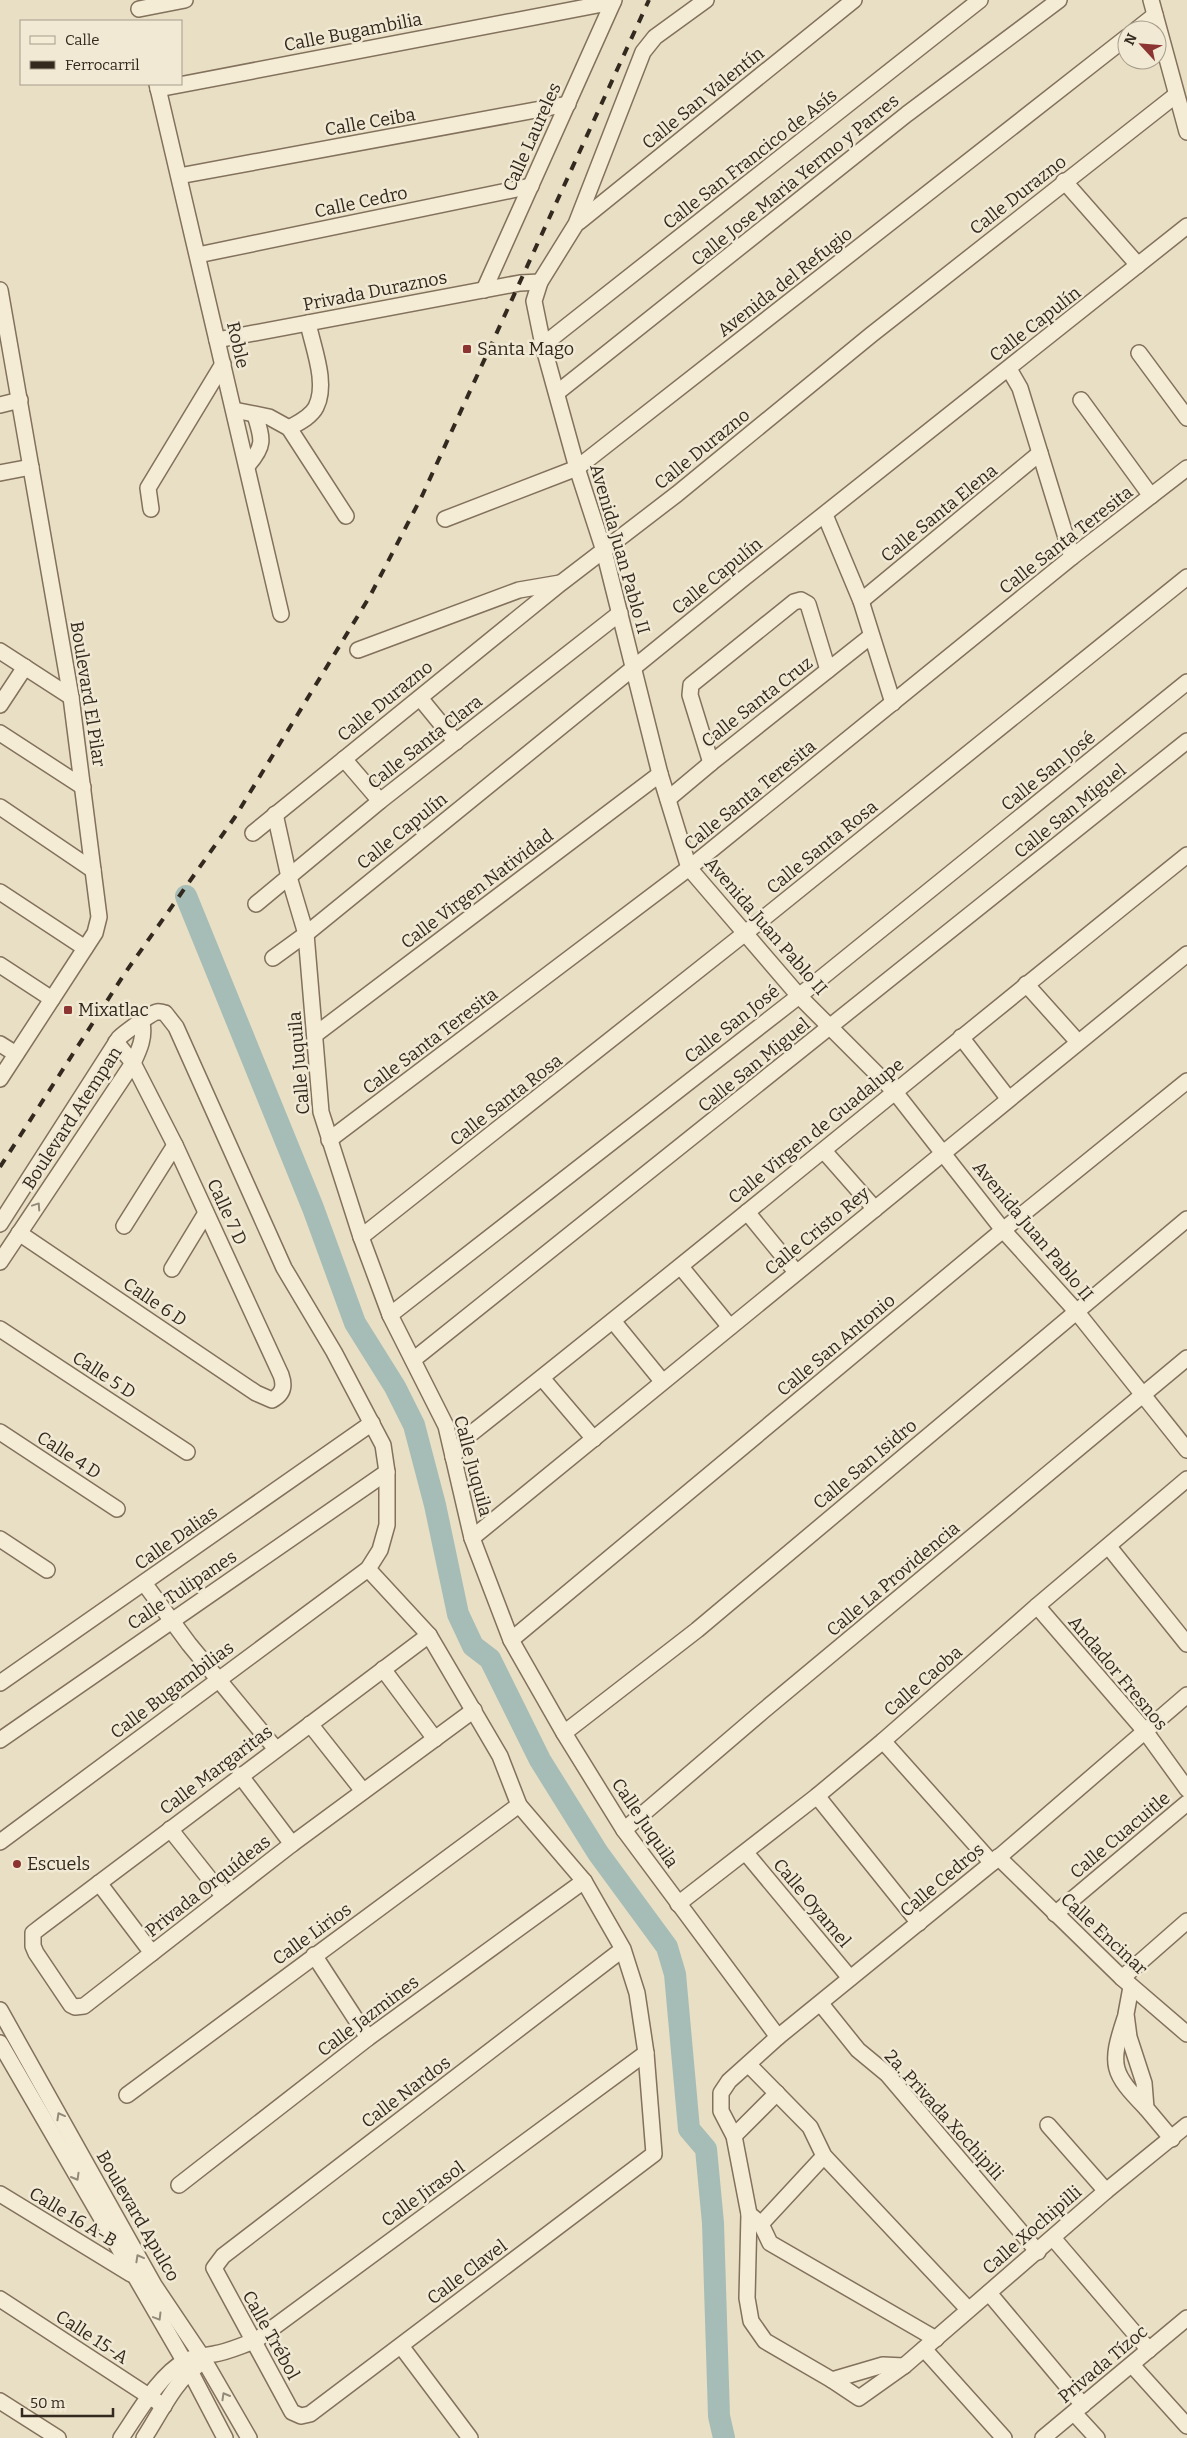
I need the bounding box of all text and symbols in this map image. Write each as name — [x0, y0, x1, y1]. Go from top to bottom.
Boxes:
street label: Calle Bugambilia — [282, 8, 424, 56]
legend — [20, 20, 182, 85]
north arrow — [1117, 20, 1167, 70]
text: Calle — [65, 31, 99, 49]
text: N — [1121, 31, 1141, 48]
street label: Calle San Valentín — [638, 42, 769, 154]
text: Ferrocarril — [65, 56, 140, 74]
street label: Calle Laureles — [498, 79, 566, 195]
street label: Calle San Francico de Asís — [659, 84, 841, 234]
street label: Calle Jose Maria Yermo y Parres — [687, 89, 903, 271]
street label: Calle Ceiba — [323, 103, 417, 141]
street label: Calle Durazno — [965, 150, 1071, 240]
street label: Calle Cedro — [313, 181, 409, 223]
street label: Avenida del Refugio — [713, 222, 857, 342]
street label: Privada Duraznos — [301, 266, 449, 316]
street label: Calle Capulín — [985, 281, 1086, 366]
street label: Roble — [222, 319, 254, 371]
place label: Santa Mago — [477, 338, 574, 360]
marker: Santa Mago — [461, 343, 473, 355]
street label: Calle Durazno — [650, 404, 754, 494]
street label: Calle Santa Elena — [876, 459, 1002, 567]
street label: Avenida Juan Pablo II — [585, 462, 655, 636]
street label: Calle Santa Teresita — [995, 481, 1137, 599]
street label: Calle Capulín — [667, 533, 767, 619]
street label: Boulevard El Pilar — [66, 620, 110, 768]
street label: Calle Santa Cruz — [697, 652, 817, 752]
street label: Calle Durazno — [333, 656, 437, 746]
street label: Calle Santa Clara — [363, 690, 487, 794]
street label: Calle San José — [997, 726, 1099, 816]
street label: Calle Santa Teresita — [680, 735, 820, 855]
street label: Calle San Miguel — [1010, 759, 1130, 863]
street label: Calle Capulín — [352, 788, 452, 874]
street label: Calle Santa Rosa — [762, 795, 882, 899]
street label: Calle Virgen Natividad — [396, 824, 558, 954]
street label: Avenida Juan Pablo II — [700, 853, 832, 999]
street label: Calle San José — [680, 980, 784, 1068]
street label: Calle Santa Teresita — [358, 983, 502, 1099]
place label: Mixatlac — [78, 999, 149, 1021]
marker: Mixatlac — [62, 1004, 74, 1016]
street label: Calle Juquila — [284, 1010, 314, 1116]
street label: Calle San Miguel — [694, 1013, 814, 1117]
street label: Boulevard Atempan — [18, 1042, 127, 1194]
street label: Calle Santa Rosa — [445, 1049, 567, 1151]
street label: Calle Virgen de Guadalupe — [724, 1053, 908, 1209]
street label: Avenida Juan Pablo II — [968, 1157, 1098, 1305]
street label: Calle 7 D — [202, 1175, 252, 1249]
street label: Calle Cristo Rey — [760, 1182, 874, 1280]
one-way arrow — [31, 1203, 40, 1212]
street label: Calle 6 D — [119, 1273, 191, 1331]
street label: Calle San Antonio — [772, 1289, 900, 1401]
street label: Calle 5 D — [68, 1346, 140, 1404]
street label: Calle Juquila — [449, 1413, 497, 1519]
street label: Calle San Isidro — [809, 1414, 921, 1514]
street label: Calle 4 D — [33, 1426, 105, 1484]
street label: Calle Dalias — [130, 1501, 222, 1575]
street label: Calle La Providencia — [822, 1517, 964, 1641]
street label: Calle Tulipanes — [123, 1545, 241, 1635]
street label: Andador Fresnos — [1064, 1611, 1172, 1735]
street label: Calle Bugambilias — [106, 1636, 238, 1744]
street label: Calle Caoba — [879, 1641, 967, 1721]
street label: Calle Margaritas — [155, 1720, 277, 1820]
street label: Calle Juquila — [607, 1774, 683, 1872]
street label: Calle Cuacuitle — [1066, 1787, 1174, 1883]
street label: Privada Orquídeas — [141, 1830, 275, 1942]
street label: Calle Cedros — [895, 1838, 989, 1922]
place label: Escuels — [27, 1853, 90, 1875]
street label: Calle Oyamel — [768, 1854, 856, 1952]
marker: Escuels — [11, 1858, 23, 1870]
street label: Calle Encinar — [1056, 1888, 1152, 1980]
street label: Calle Lirios — [268, 1898, 356, 1970]
street label: Calle Jazmines — [313, 1971, 423, 2061]
street label: 2a. Privada Xochipili — [880, 2045, 1008, 2185]
street label: Calle Nardos — [357, 2051, 455, 2133]
one-way arrow — [56, 2113, 66, 2122]
street label: Boulevard Apulco — [92, 2147, 184, 2285]
street label: Calle Jirasol — [377, 2156, 469, 2232]
one-way arrow — [70, 2171, 80, 2180]
street label: Calle Xochipilli — [978, 2181, 1086, 2279]
street label: Calle 16 A-B — [25, 2182, 121, 2252]
street label: Calle Clavel — [423, 2235, 511, 2309]
one-way arrow — [135, 2254, 145, 2263]
street label: Calle Trébol — [238, 2287, 304, 2383]
street label: Calle 15-A — [51, 2305, 133, 2369]
one-way arrow — [151, 2312, 161, 2321]
street label: Privada Tízoc — [1054, 2320, 1152, 2408]
scale bar — [22, 2386, 114, 2418]
one-way arrow — [221, 2392, 231, 2401]
text: 50 m — [30, 2394, 66, 2412]

